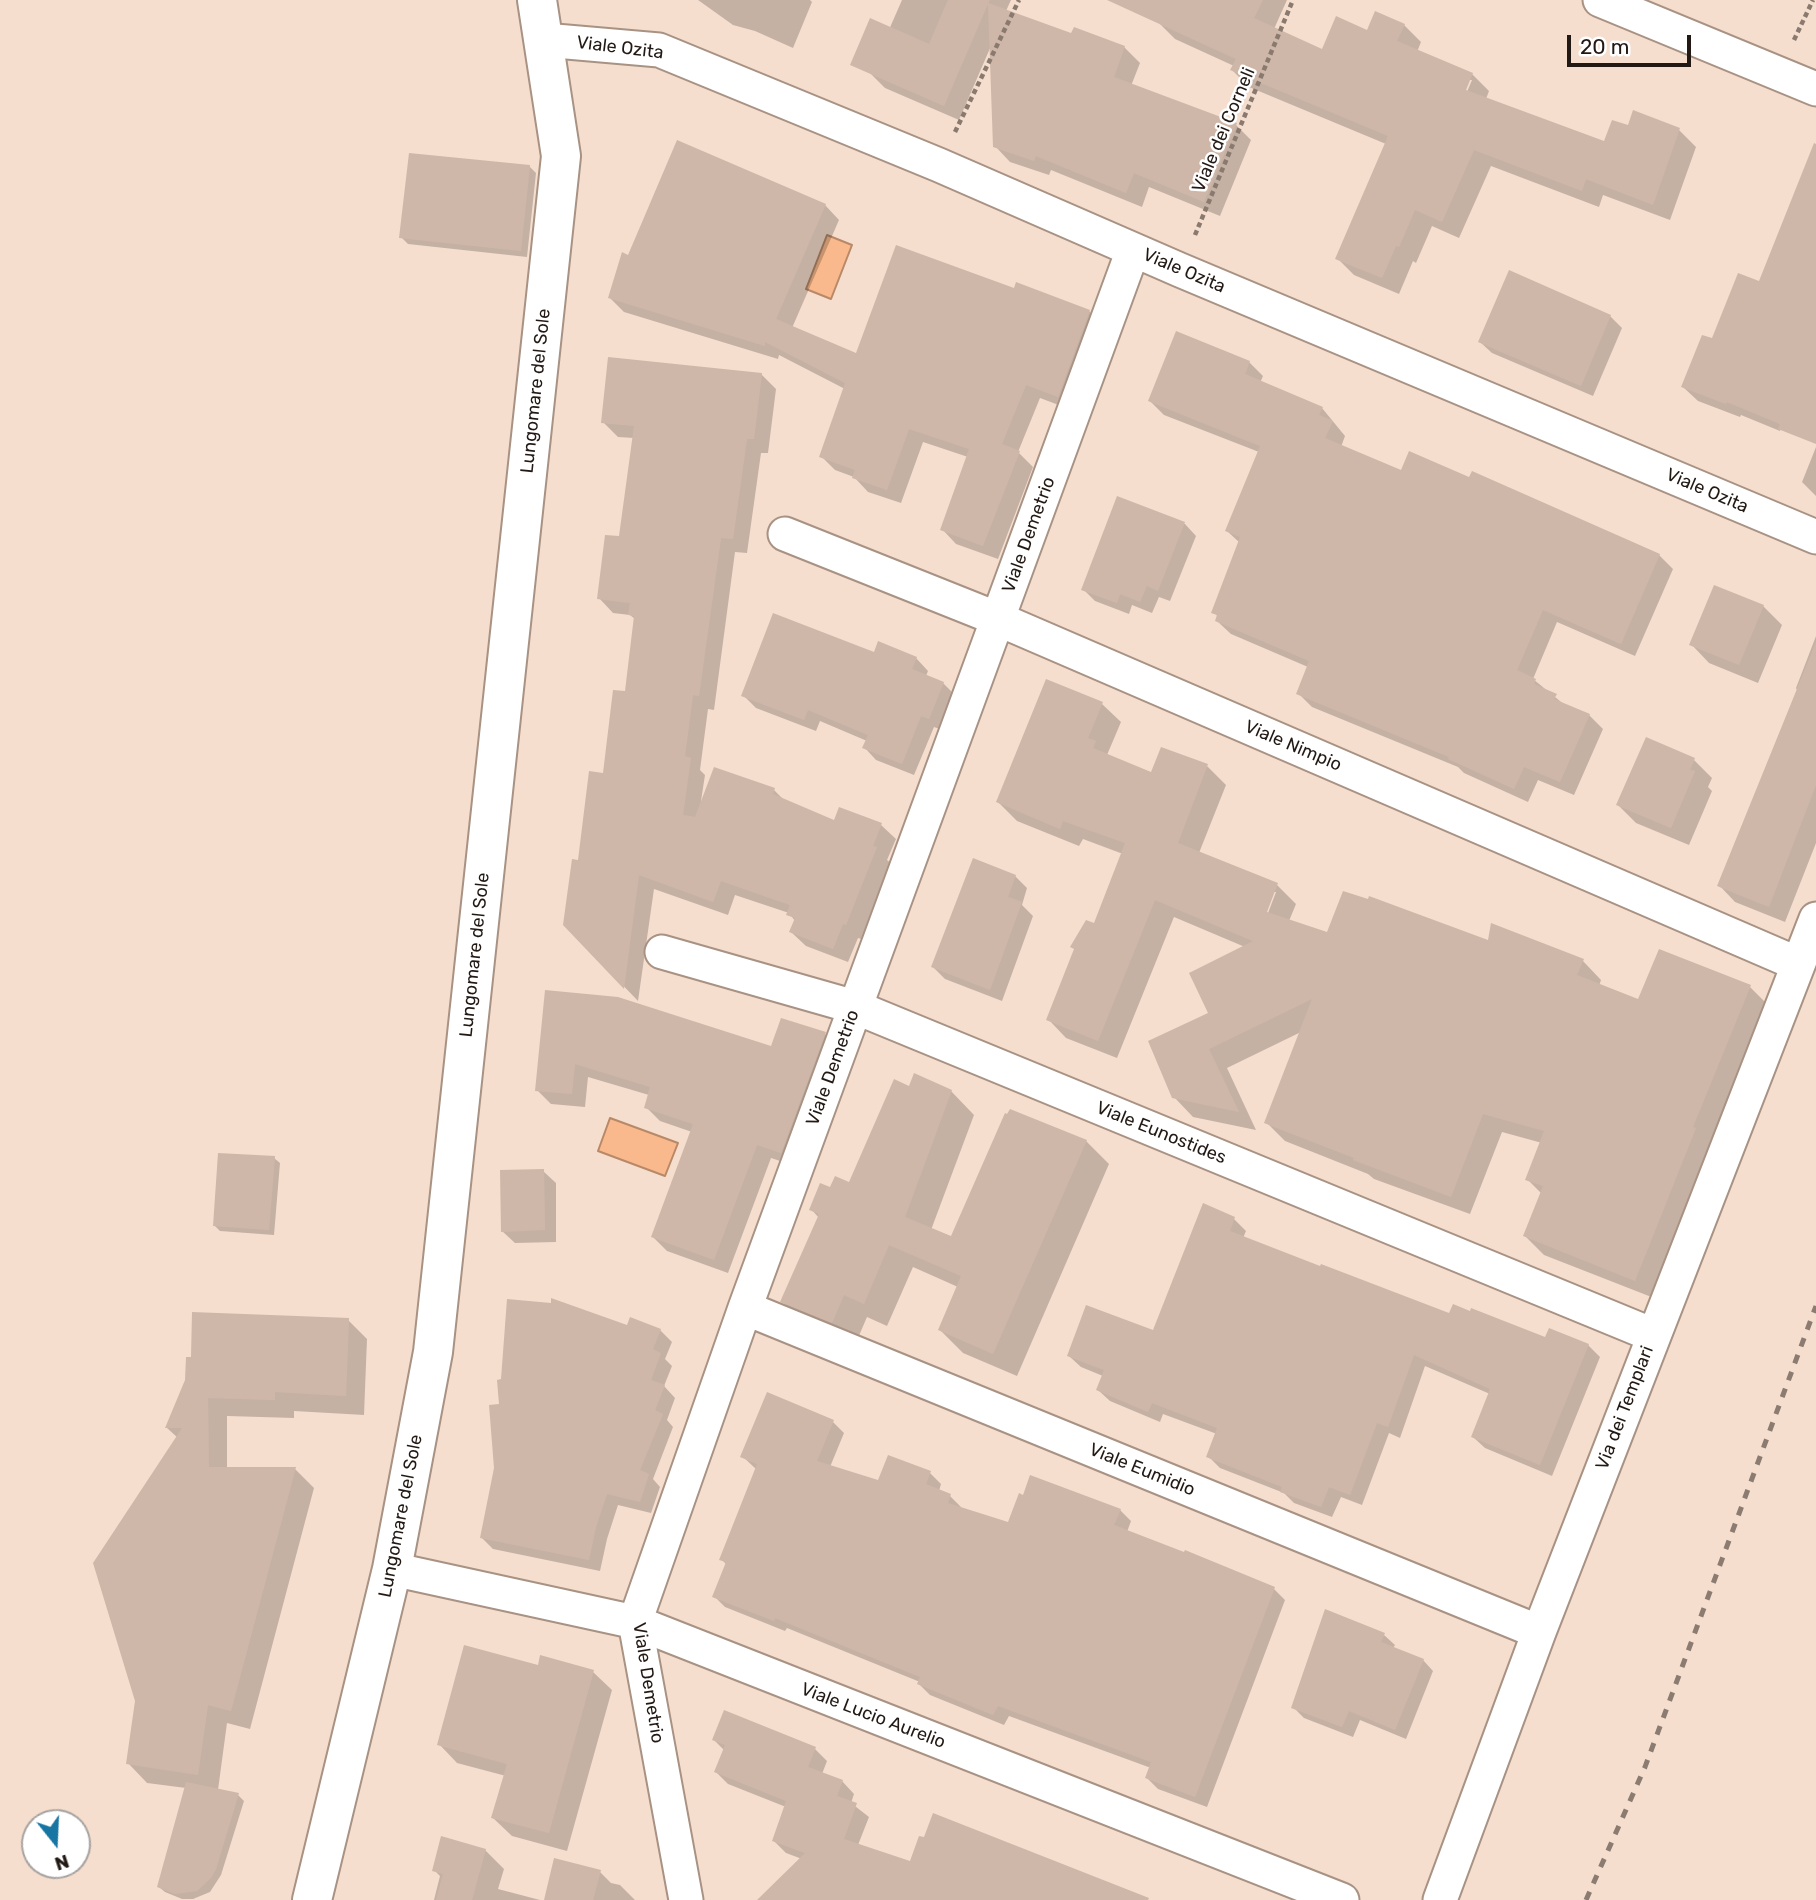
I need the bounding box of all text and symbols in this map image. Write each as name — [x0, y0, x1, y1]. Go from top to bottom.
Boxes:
scale bar — [1571, 21, 1695, 65]
street label: Viale Ozita — [575, 32, 665, 64]
text: 20 m — [1580, 34, 1629, 59]
street label: Viale dei Corneli — [1188, 64, 1260, 196]
street label: Viale Ozita — [1139, 244, 1229, 298]
street label: Lungomare del Sole — [517, 308, 555, 474]
street label: Viale Ozita — [1662, 464, 1752, 518]
street label: Viale Demetrio — [998, 474, 1060, 596]
street label: Viale Nimpio — [1241, 716, 1345, 776]
street label: Lungomare del Sole — [456, 872, 494, 1038]
street label: Viale Demetrio — [802, 1007, 864, 1129]
street label: Viale Eunostides — [1093, 1097, 1229, 1169]
street label: Via dei Templari — [1591, 1343, 1659, 1473]
street label: Lungomare del Sole — [375, 1433, 427, 1599]
street label: Viale Eumidio — [1086, 1439, 1198, 1501]
street label: Viale Demetrio — [628, 1621, 668, 1745]
street label: Viale Lucio Aurelio — [798, 1678, 948, 1754]
north arrow — [21, 1809, 91, 1879]
text: N — [52, 1849, 72, 1876]

